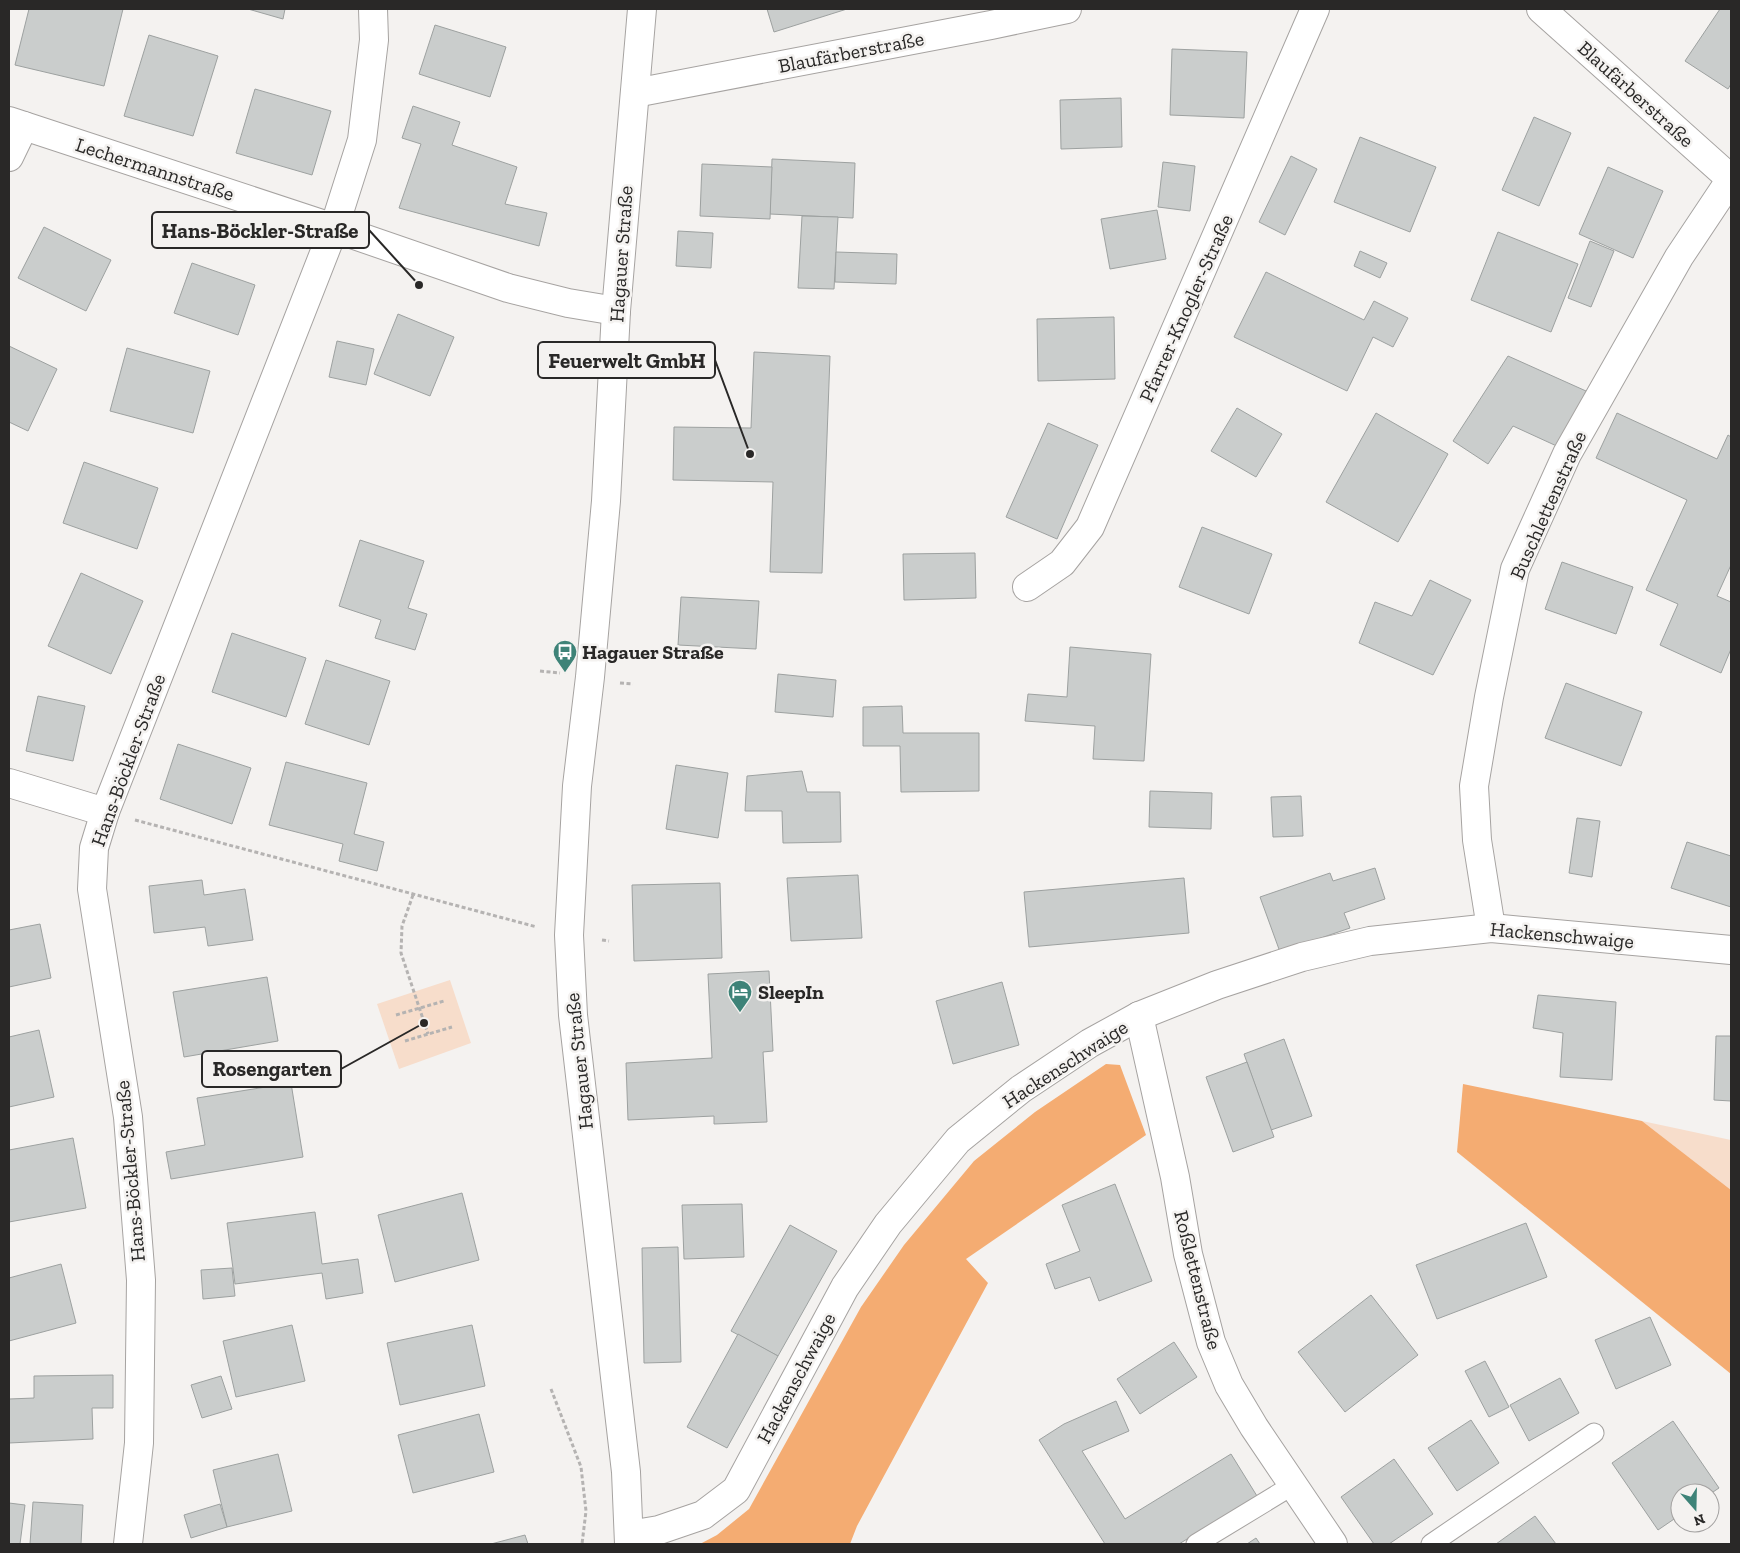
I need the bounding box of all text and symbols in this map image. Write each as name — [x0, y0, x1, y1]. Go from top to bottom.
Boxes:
street label: Blaufärberstraße — [776, 26, 926, 78]
street label: Blaufärberstraße — [1573, 36, 1699, 152]
street label: Lechermannstraße — [73, 132, 237, 206]
street label: Hagauer Straße — [604, 185, 638, 323]
street label: Pfarrer-Knogler-Straße — [1134, 211, 1238, 405]
callout: Hans-Böckler-Straße — [152, 212, 369, 248]
text: Hans-Böckler-Straße — [162, 218, 358, 243]
callout: Feuerwelt GmbH — [538, 342, 715, 378]
text: Feuerwelt GmbH — [548, 348, 706, 373]
street label: Buschlettenstraße — [1505, 427, 1591, 583]
bus stop icon: Hagauer Straße — [552, 639, 578, 673]
place label: Hagauer Straße — [582, 640, 724, 664]
street label: Hans-Böckler-Straße — [86, 670, 170, 850]
street label: Hackenschwaige — [1489, 917, 1635, 953]
hotel icon: SleepIn — [727, 979, 753, 1013]
place label: SleepIn — [758, 980, 824, 1004]
street label: Hagauer Straße — [560, 992, 598, 1130]
street label: Hackenschwaige — [998, 1015, 1132, 1113]
callout: Rosengarten — [202, 1051, 341, 1087]
text: Rosengarten — [212, 1056, 332, 1081]
street label: Hans-Böckler-Straße — [110, 1079, 150, 1263]
street label: Roßlettenstraße — [1169, 1208, 1227, 1352]
street label: Hackenschwaige — [751, 1309, 841, 1447]
north arrow — [1670, 1483, 1720, 1533]
text: N — [1691, 1510, 1707, 1530]

